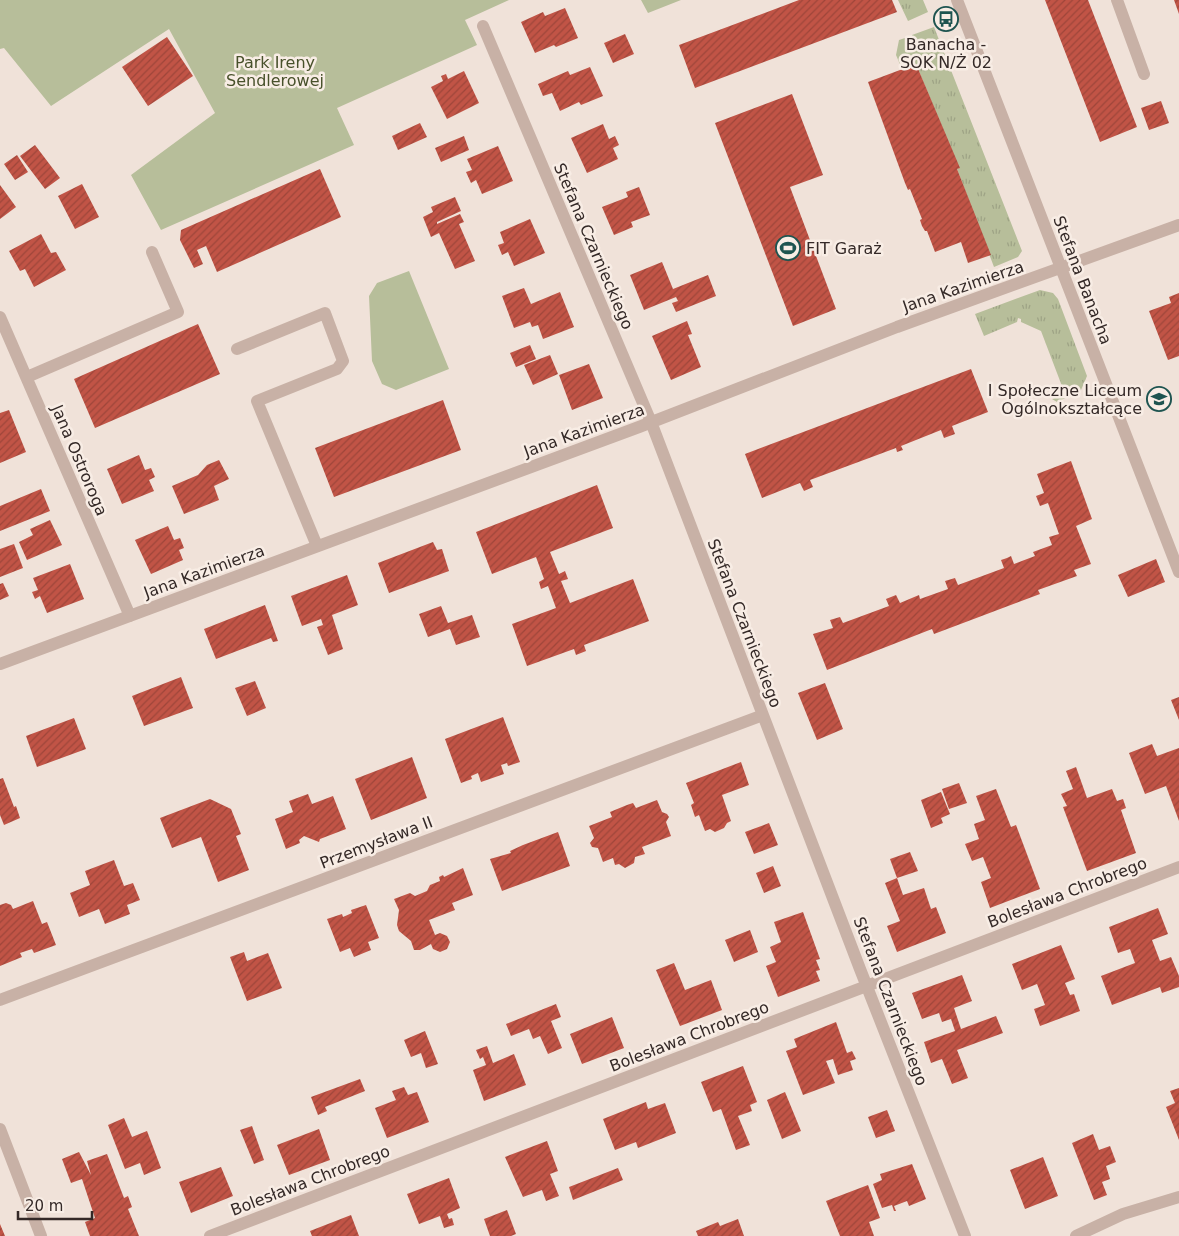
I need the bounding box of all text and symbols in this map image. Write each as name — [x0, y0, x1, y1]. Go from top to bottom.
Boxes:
bus stop icon: Banacha - SOK N/Ż 02 — [933, 6, 959, 32]
place label: Banacha - SOK N/Ż 02 — [900, 35, 992, 72]
park label: Park Ireny Sendlerowej — [226, 53, 324, 90]
street label: Stefana Czarnieckiego — [550, 160, 637, 332]
street label: Stefana Banacha — [1049, 213, 1116, 347]
sports icon: FIT Garaż — [775, 235, 801, 261]
place label: FIT Garaż — [806, 239, 882, 258]
street label: Jana Kazimierza — [899, 257, 1026, 316]
place label: I Społeczne Liceum Ogólnokształcące — [988, 381, 1142, 418]
school or university icon: I Społeczne Liceum Ogólnokształcące — [1146, 386, 1172, 412]
street label: Jana Kazimierza — [520, 400, 647, 461]
street label: Jana Ostroroga — [47, 401, 111, 519]
street label: Stefana Czarnieckiego — [704, 536, 786, 710]
street label: Jana Kazimierza — [140, 541, 267, 602]
street label: Przemysława II — [317, 812, 435, 873]
street label: Bolesława Chrobrego — [985, 853, 1150, 932]
street label: Stefana Czarnieckiego — [850, 914, 932, 1088]
street label: Bolesława Chrobrego — [607, 997, 772, 1076]
street label: Bolesława Chrobrego — [228, 1141, 393, 1220]
scale bar — [18, 1188, 91, 1220]
text: 20 m — [25, 1197, 63, 1215]

